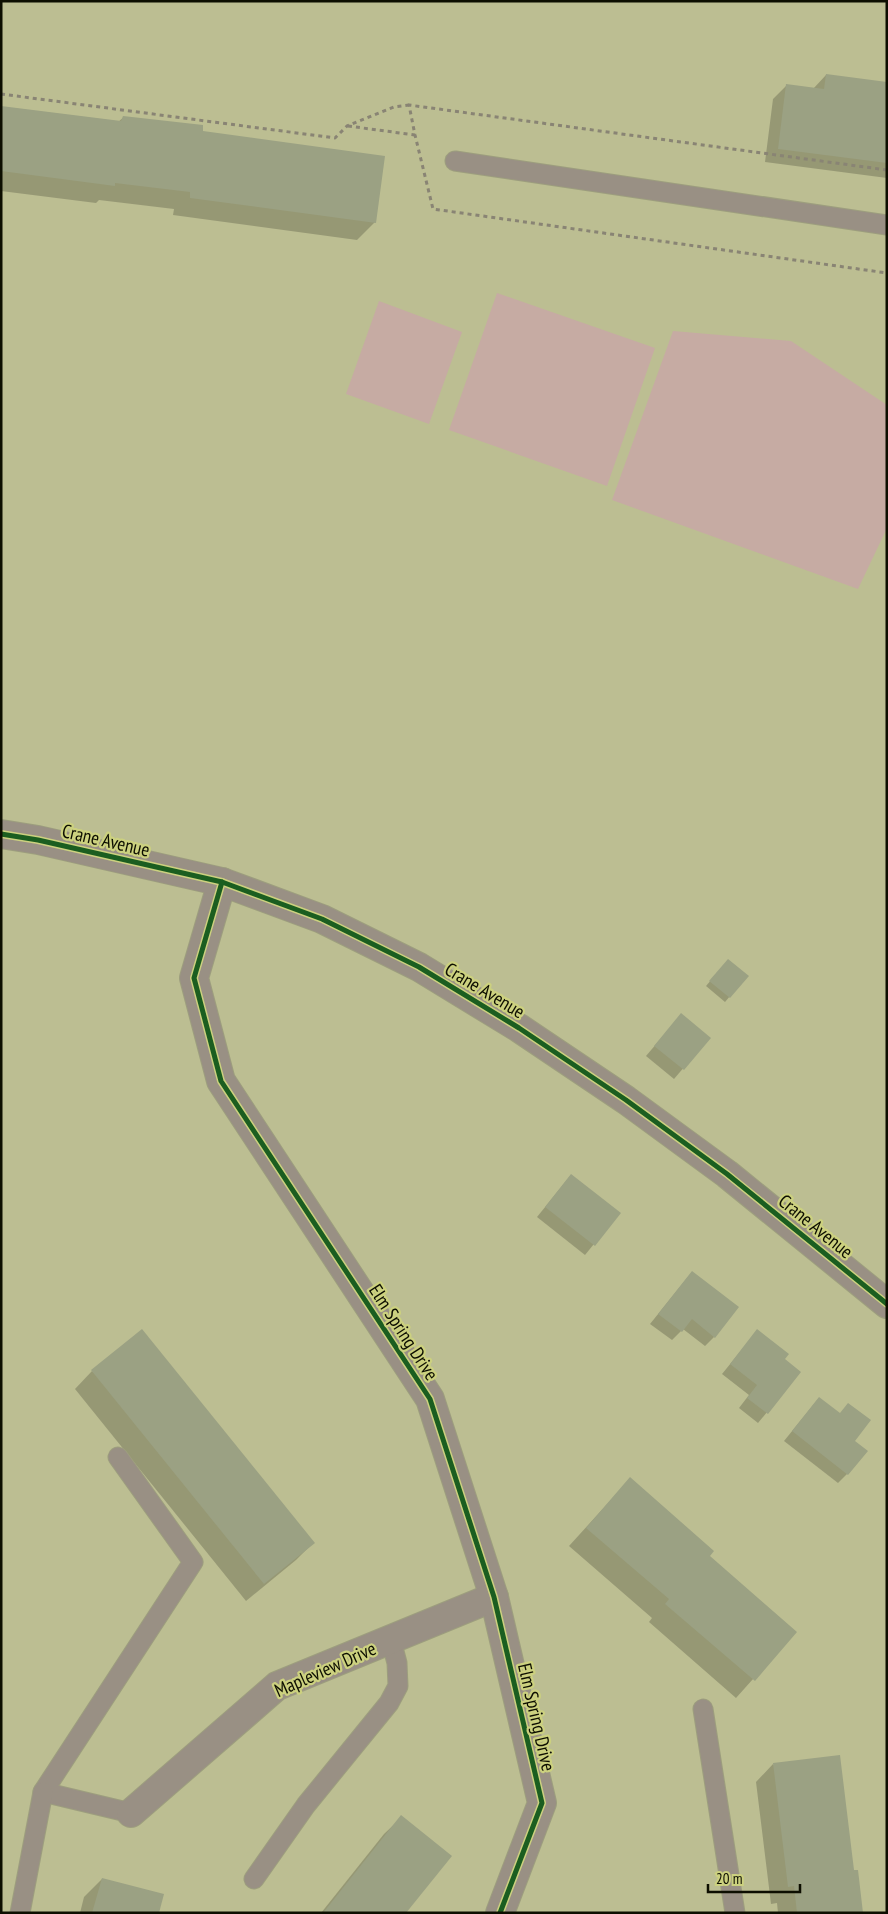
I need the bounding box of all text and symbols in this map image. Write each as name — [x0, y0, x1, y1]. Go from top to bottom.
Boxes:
street label: Crane Avenue — [60, 818, 152, 862]
street label: Crane Avenue — [441, 957, 529, 1023]
street label: Crane Avenue — [774, 1189, 858, 1263]
street label: Elm Spring Drive — [364, 1279, 444, 1385]
street label: Mapleview Drive — [271, 1636, 380, 1702]
street label: Elm Spring Drive — [513, 1661, 561, 1773]
scale bar — [708, 1862, 800, 1894]
text: 20 m — [716, 1869, 742, 1888]

